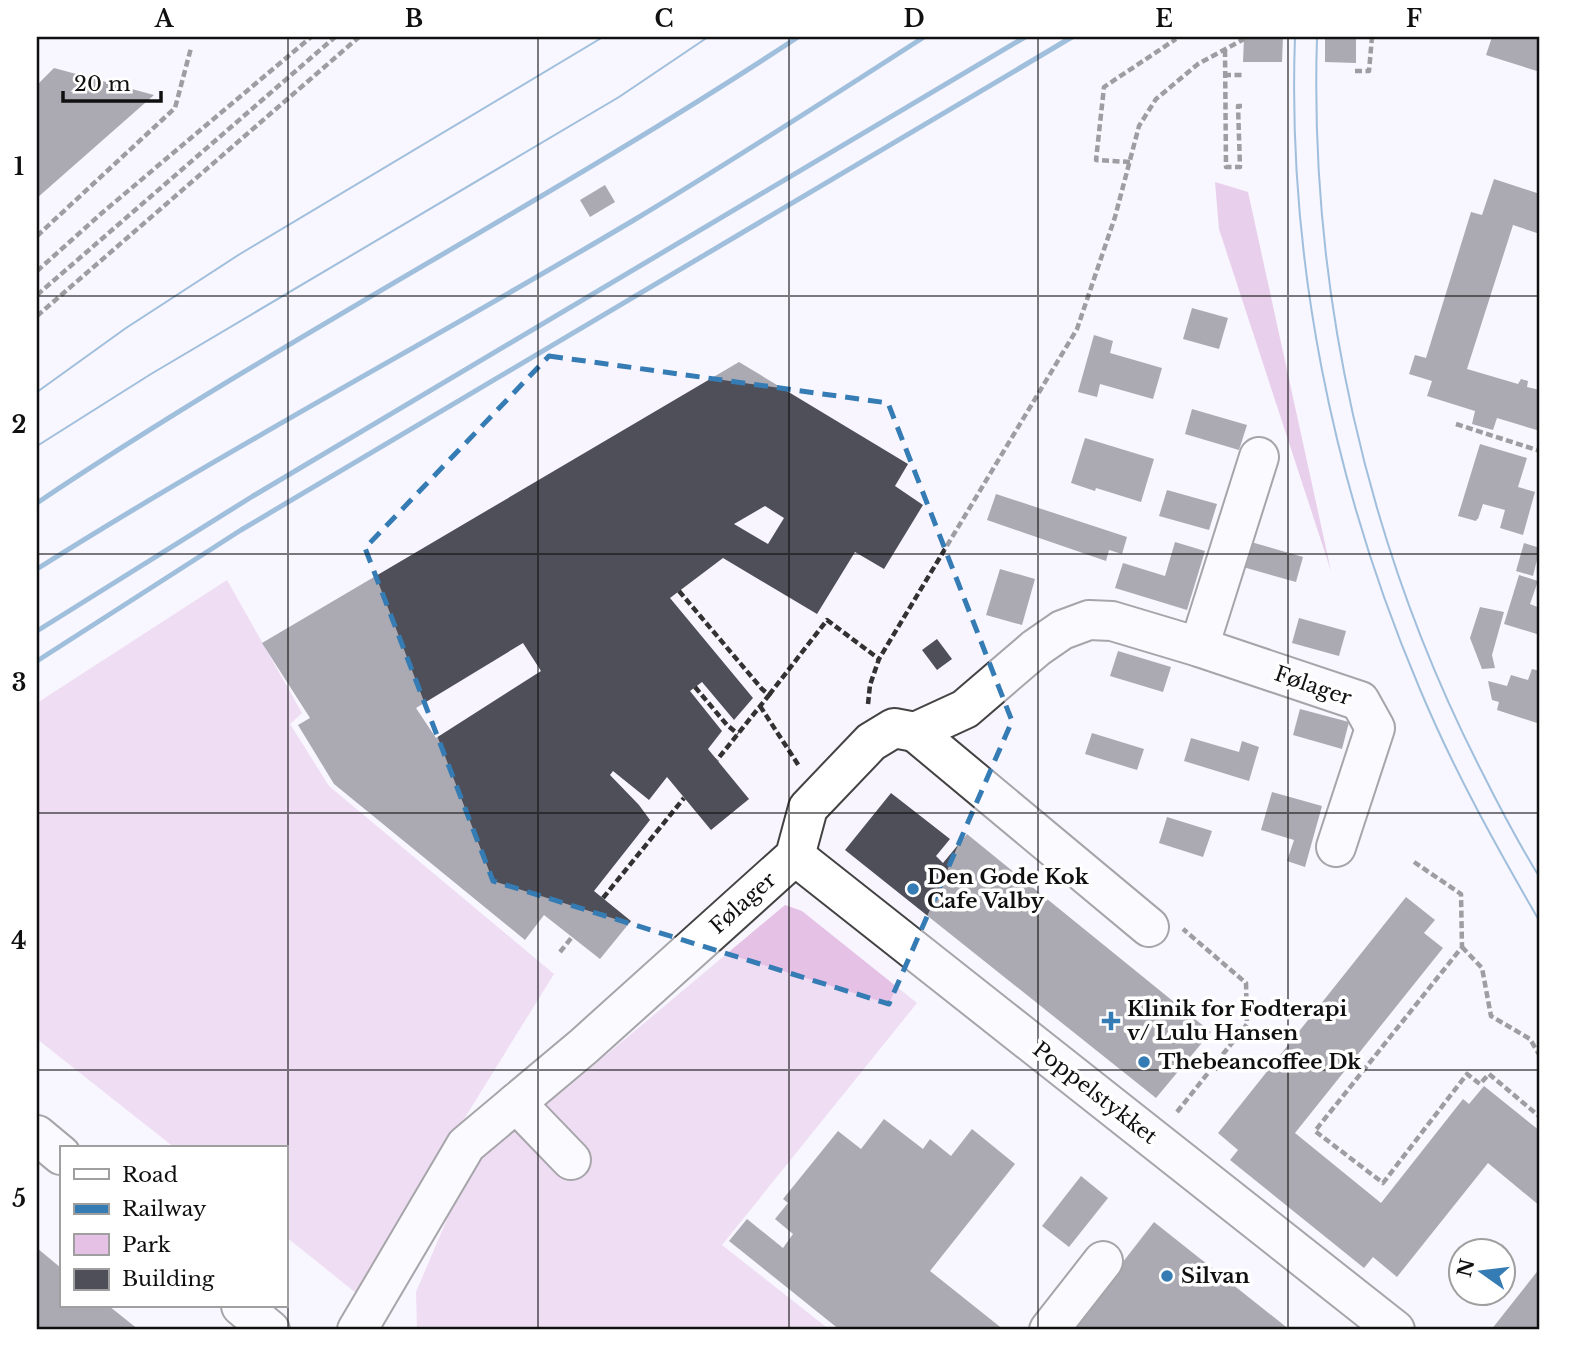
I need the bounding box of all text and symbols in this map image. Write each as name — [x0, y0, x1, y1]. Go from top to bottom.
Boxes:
text: A — [154, 5, 175, 33]
text: B — [405, 5, 423, 33]
text: C — [655, 5, 673, 33]
text: D — [903, 5, 925, 33]
text: E — [1155, 5, 1173, 33]
text: F — [1406, 5, 1422, 33]
scale bar — [63, 60, 161, 104]
text: 20 m — [74, 71, 131, 97]
text: 1 — [14, 153, 24, 181]
text: 2 — [12, 411, 26, 439]
street label: Følager — [1271, 661, 1355, 711]
text: 3 — [12, 669, 26, 697]
place label: Den Gode Kok Cafe Valby — [927, 864, 1090, 914]
street label: Følager — [705, 867, 781, 939]
marker: Den Gode Kok Cafe Valby — [905, 881, 921, 897]
text: 4 — [11, 927, 27, 955]
place label: Klinik for Fodterapi v/ Lulu Hansen — [1127, 996, 1347, 1046]
marker: Klinik for Fodterapi v/ Lulu Hansen — [1101, 1011, 1121, 1031]
street label: Poppelstykket — [1028, 1036, 1162, 1150]
place label: Thebeancoffee Dk — [1158, 1049, 1362, 1075]
marker: Thebeancoffee Dk — [1136, 1054, 1152, 1070]
legend — [60, 1146, 287, 1308]
text: Road — [122, 1162, 178, 1188]
text: 5 — [12, 1185, 26, 1213]
text: Railway — [122, 1196, 207, 1222]
text: Park — [122, 1232, 171, 1258]
north arrow — [1448, 1238, 1518, 1308]
text: N — [1453, 1256, 1479, 1279]
place label: Silvan — [1181, 1263, 1250, 1289]
text: Building — [122, 1266, 215, 1292]
marker: Silvan — [1159, 1268, 1175, 1284]

